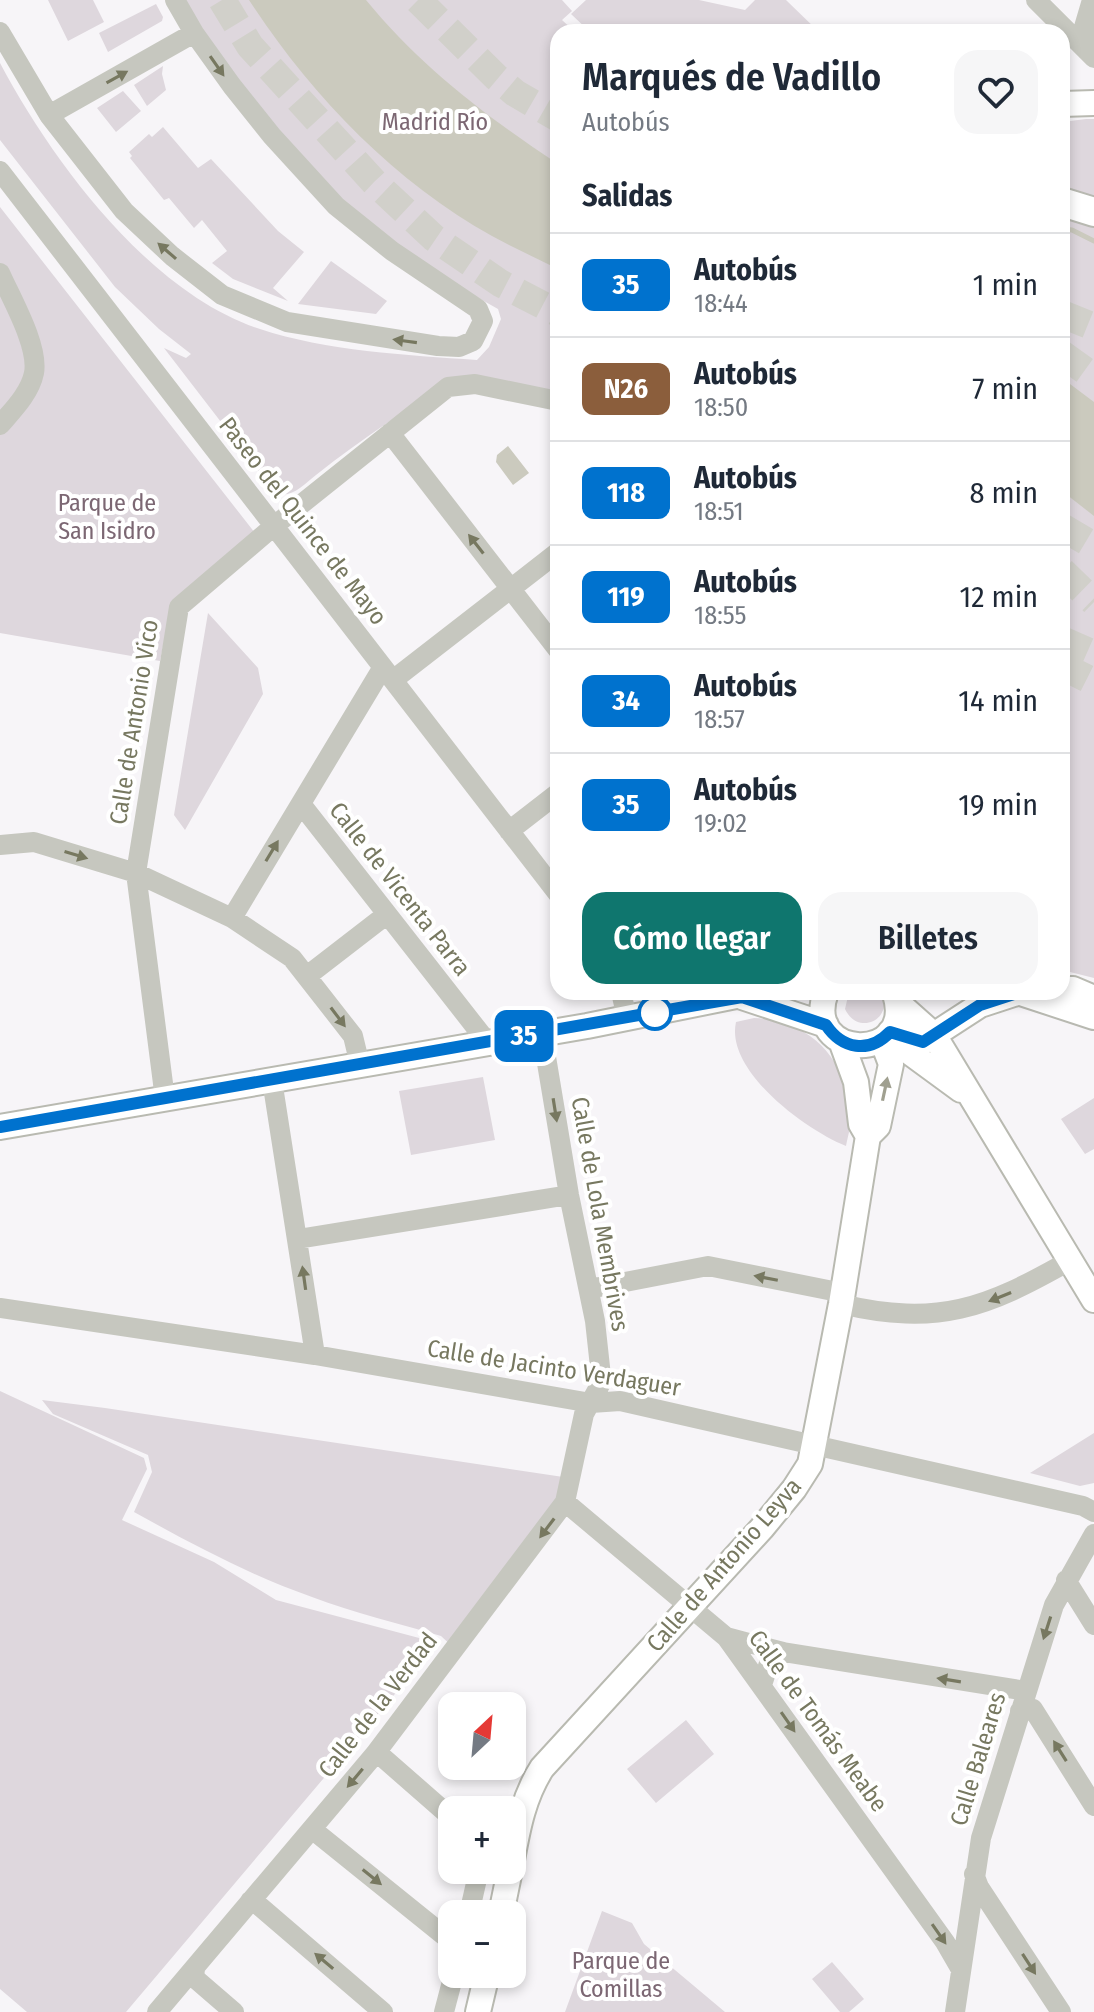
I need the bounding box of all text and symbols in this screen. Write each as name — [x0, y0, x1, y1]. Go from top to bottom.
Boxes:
button: heart — [954, 50, 1038, 134]
text: Marqués de Vadillo — [582, 54, 881, 100]
one-way arrow — [209, 55, 224, 76]
one-way arrow — [106, 70, 128, 84]
text: Autobús — [582, 107, 670, 138]
park label: Madrid Río — [382, 108, 488, 136]
text: Salidas — [582, 178, 672, 214]
one-way arrow — [157, 243, 177, 260]
text: Autobús — [694, 252, 797, 288]
text: 1 min — [973, 267, 1038, 303]
text: 35 — [613, 268, 640, 301]
text: 18:44 — [694, 288, 748, 319]
one-way arrow — [392, 334, 417, 347]
text: Autobús — [694, 356, 797, 392]
text: 7 min — [972, 371, 1038, 407]
text: N26 — [604, 372, 648, 405]
text: 18:50 — [694, 392, 748, 423]
street label: Paseo del Quince de Mayo — [213, 412, 393, 630]
text: Autobús — [694, 460, 797, 496]
text: 8 min — [970, 475, 1038, 511]
text: 118 — [607, 476, 645, 509]
park label: Parque de San Isidro — [58, 489, 156, 545]
text: 18:51 — [694, 496, 744, 527]
one-way arrow — [468, 534, 484, 554]
text: Autobús — [694, 564, 797, 600]
text: 12 min — [960, 579, 1038, 615]
text: 119 — [607, 580, 645, 613]
text: 18:55 — [694, 600, 747, 631]
street label: Calle de Antonio Vico — [104, 618, 164, 826]
text: Autobús — [694, 668, 797, 704]
text: 14 min — [958, 683, 1038, 719]
text: 34 — [612, 684, 640, 717]
text: 18:57 — [694, 704, 745, 735]
text: Autobús — [694, 772, 797, 808]
text: 19 min — [958, 787, 1038, 823]
text: 35 — [613, 788, 640, 821]
street label: Calle de Vicenta Parra — [324, 797, 476, 981]
text: 19:02 — [694, 808, 747, 839]
one-way arrow — [265, 840, 279, 862]
one-way arrow — [64, 849, 88, 861]
button: Cómo llegar — [582, 892, 802, 984]
button: Billetes — [818, 892, 1038, 984]
unlabelled marker — [638, 996, 672, 1030]
one-way arrow — [330, 1007, 346, 1027]
line badge: 35 — [488, 1010, 560, 1062]
text: 35 — [511, 1019, 538, 1052]
one-way arrow — [880, 1076, 892, 1101]
street label: Calle de Lola Membrives — [566, 1095, 634, 1333]
one-way arrow — [549, 1098, 562, 1123]
one-way arrow — [297, 1265, 310, 1290]
one-way arrow — [753, 1271, 778, 1284]
one-way arrow — [988, 1290, 1012, 1303]
street label: Calle de Jacinto Verdaguer — [425, 1334, 683, 1402]
street label: Calle de Antonio Leyva — [641, 1472, 807, 1658]
one-way arrow — [540, 1517, 556, 1538]
one-way arrow — [1040, 1617, 1052, 1641]
street label: Calle de Tomás Meabe — [743, 1625, 893, 1817]
street label: Calle de la Verdad — [313, 1627, 443, 1783]
one-way arrow — [936, 1673, 961, 1686]
street label: Calle Baleares — [944, 1689, 1012, 1829]
north arrow — [438, 1692, 526, 1780]
map controls — [438, 1692, 526, 1988]
one-way arrow — [780, 1712, 796, 1733]
one-way arrow — [1053, 1740, 1068, 1763]
one-way arrow — [346, 1768, 364, 1788]
button: + — [438, 1796, 526, 1884]
one-way arrow — [361, 1868, 381, 1885]
button: − — [438, 1900, 526, 1988]
one-way arrow — [931, 1924, 946, 1945]
park label: Parque de Comillas — [572, 1947, 670, 2003]
one-way arrow — [314, 1953, 333, 1971]
one-way arrow — [1021, 1953, 1036, 1974]

